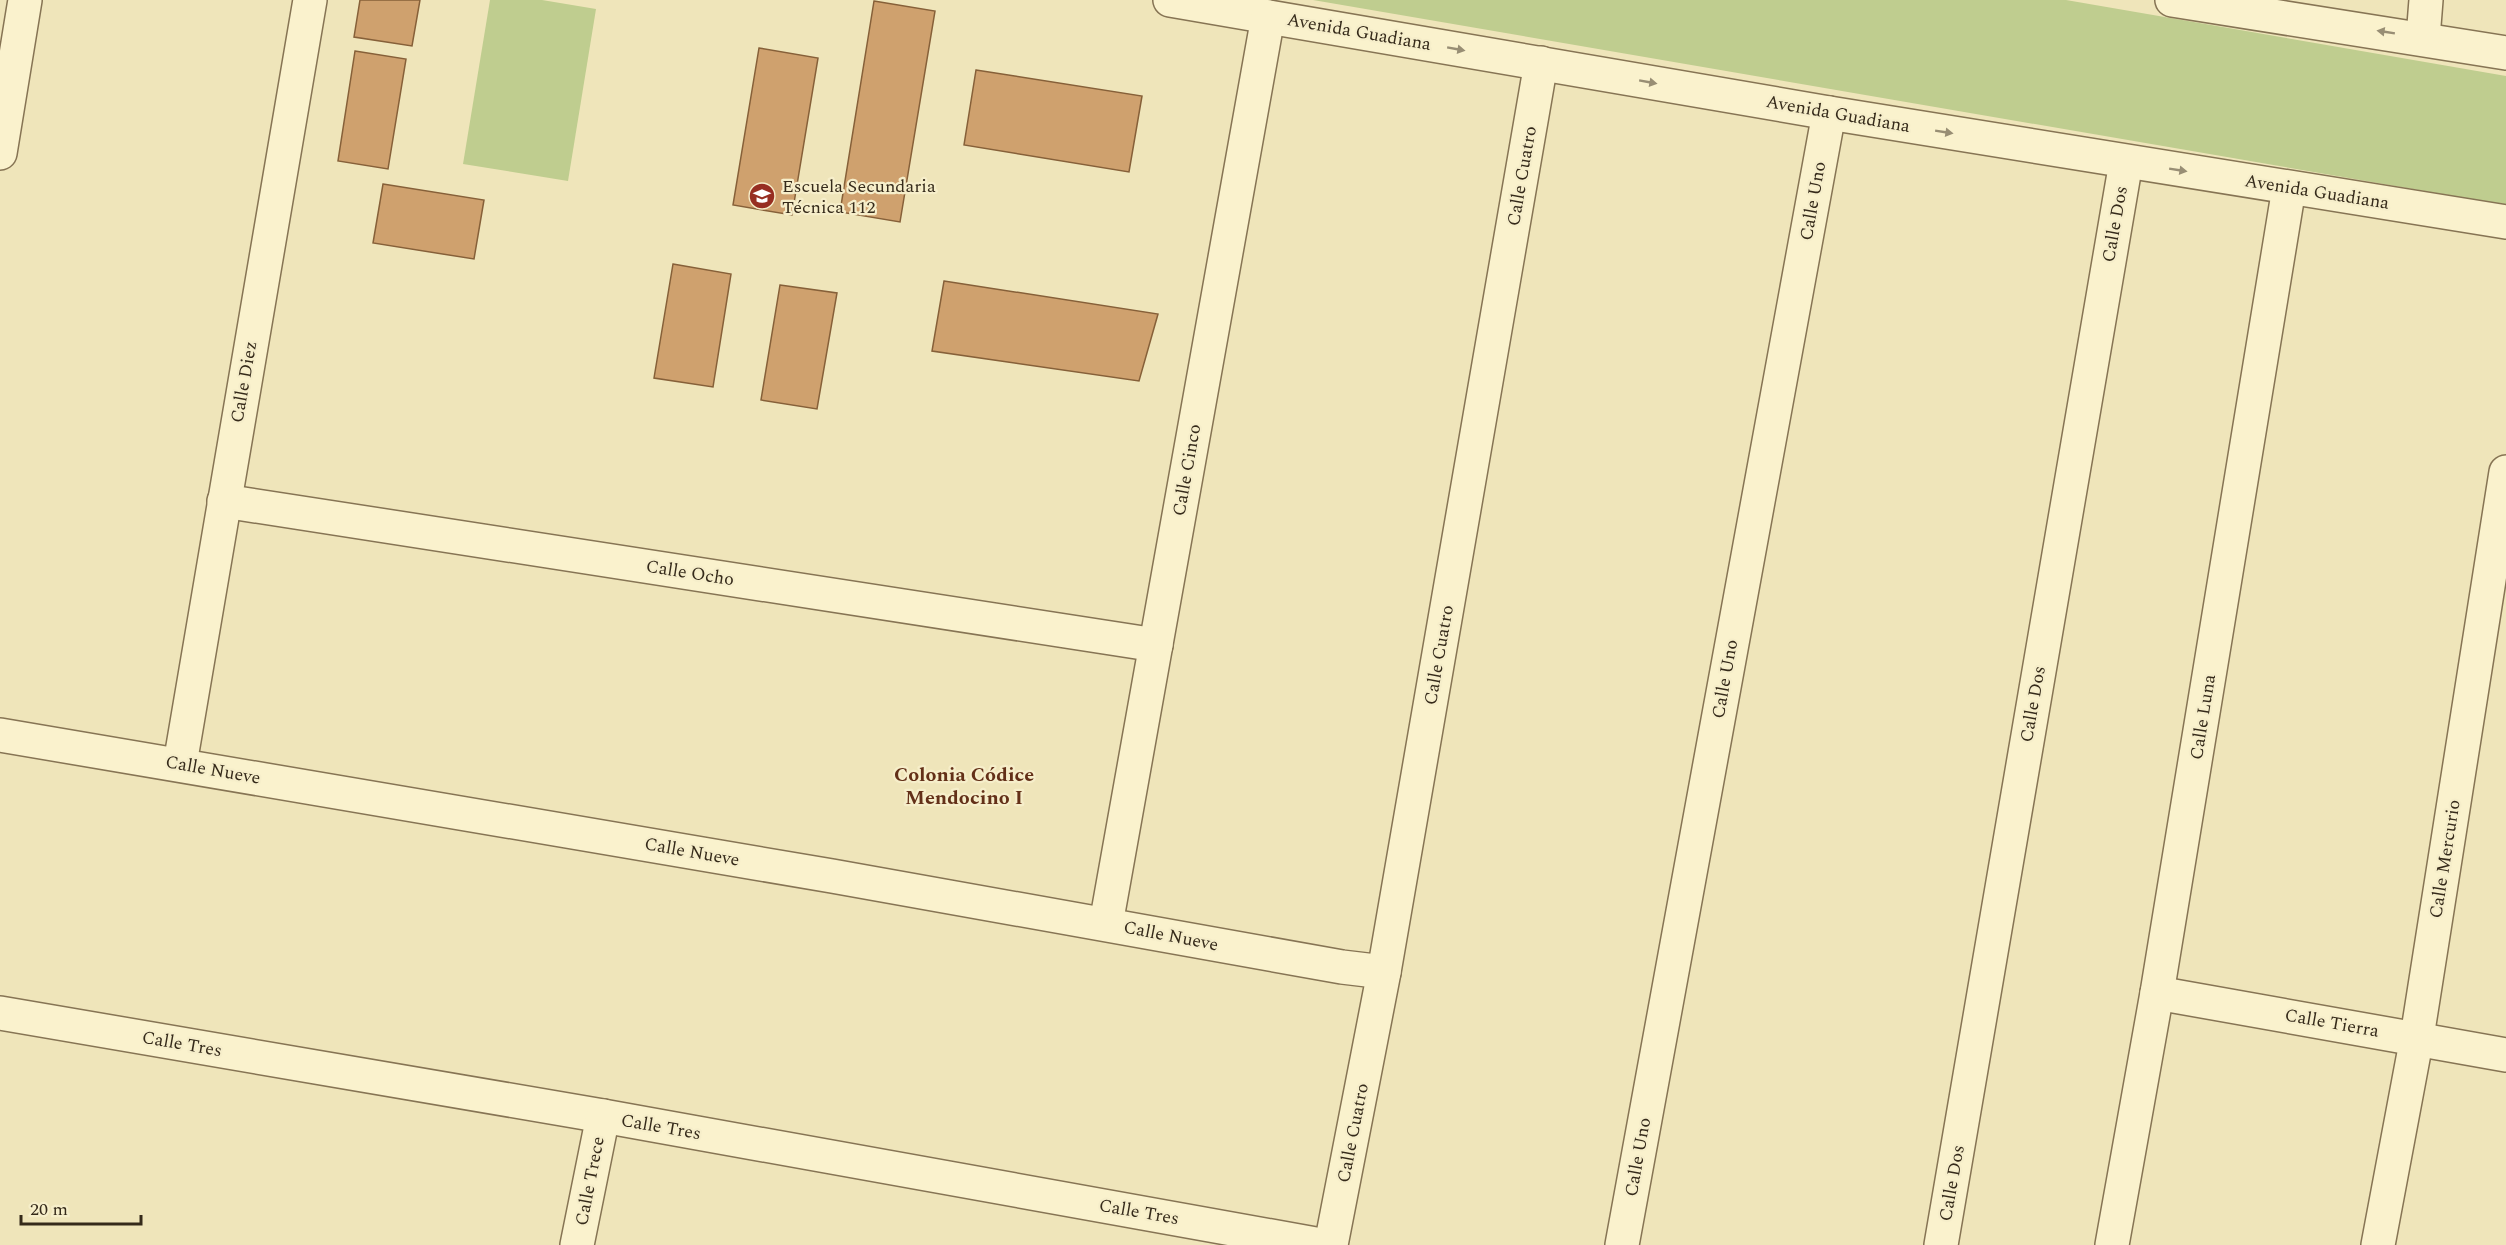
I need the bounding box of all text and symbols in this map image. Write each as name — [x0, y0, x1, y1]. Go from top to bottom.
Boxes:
street label: Avenida Guadiana — [1285, 6, 1433, 58]
one-way arrow — [2377, 28, 2396, 37]
one-way arrow — [1446, 44, 1465, 53]
one-way arrow — [1639, 77, 1658, 86]
street label: Avenida Guadiana — [1764, 88, 1912, 140]
street label: Calle Cuatro — [1500, 124, 1544, 228]
one-way arrow — [1934, 128, 1953, 137]
street label: Calle Uno — [1793, 159, 1833, 243]
one-way arrow — [2168, 166, 2187, 175]
street label: Avenida Guadiana — [2243, 167, 2391, 217]
place label: Escuela Secundaria Técnica 112 — [782, 173, 936, 221]
school or university icon: Escuela Secundaria Técnica 112 — [747, 181, 777, 211]
street label: Calle Dos — [2095, 184, 2135, 264]
street label: Calle Diez — [224, 339, 264, 425]
street label: Calle Cinco — [1166, 422, 1208, 518]
street label: Calle Ocho — [644, 553, 736, 593]
street label: Calle Cuatro — [1417, 603, 1461, 707]
street label: Calle Uno — [1705, 637, 1745, 721]
street label: Calle Dos — [2013, 664, 2053, 744]
street label: Calle Luna — [2183, 672, 2223, 762]
street label: Calle Nueve — [163, 748, 263, 792]
district label: Colonia Códice Mendocino I — [894, 760, 1034, 813]
street label: Calle Mercurio — [2422, 798, 2468, 920]
street label: Calle Nueve — [642, 830, 742, 874]
street label: Calle Nueve — [1121, 914, 1221, 958]
street label: Calle Tierra — [2283, 1001, 2381, 1045]
street label: Calle Tres — [140, 1024, 224, 1064]
street label: Calle Cuatro — [1330, 1081, 1376, 1185]
street label: Calle Tres — [619, 1107, 703, 1147]
street label: Calle Uno — [1618, 1115, 1658, 1199]
street label: Calle Trece — [568, 1134, 612, 1228]
street label: Calle Dos — [1932, 1143, 1972, 1223]
scale bar — [21, 1188, 141, 1226]
street label: Calle Tres — [1097, 1192, 1181, 1232]
text: 20 m — [30, 1196, 68, 1223]

